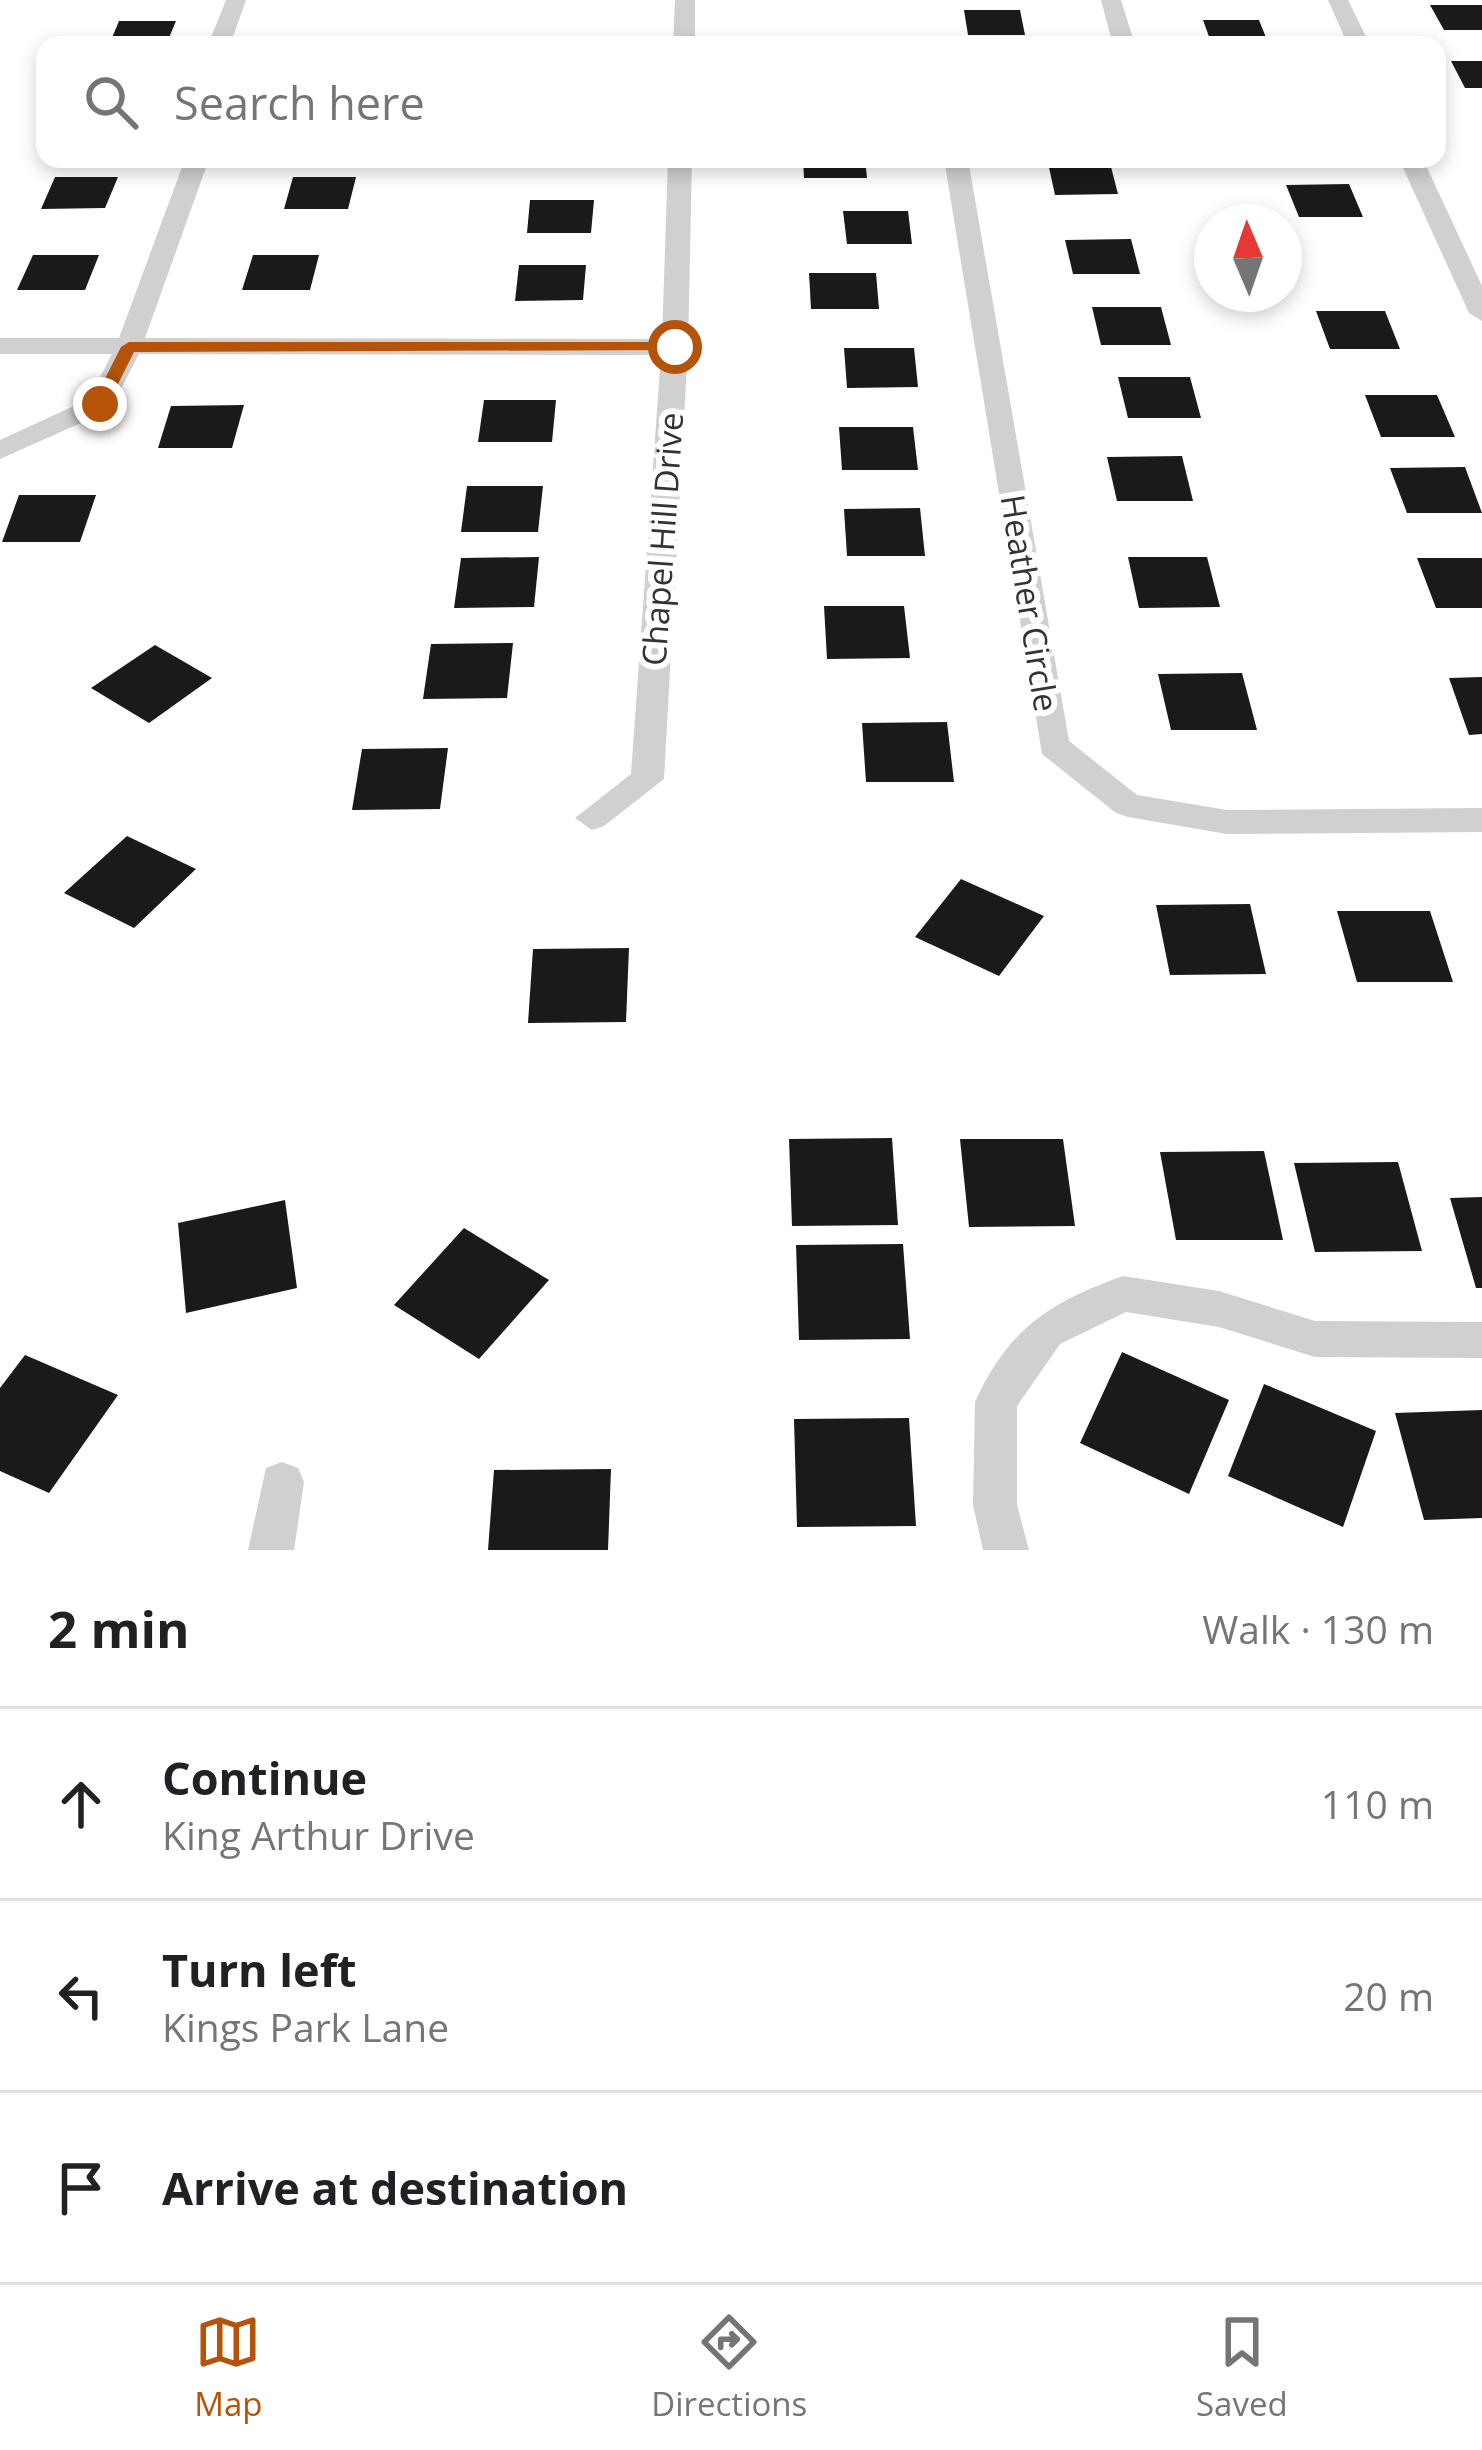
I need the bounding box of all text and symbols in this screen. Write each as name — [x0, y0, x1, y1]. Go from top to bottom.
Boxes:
search box — [36, 36, 1446, 168]
icon: search — [78, 69, 144, 135]
text: Search here — [174, 72, 425, 133]
north arrow — [1194, 204, 1302, 312]
route start — [648, 320, 702, 374]
route end — [73, 377, 127, 431]
street label: Chapel Hill Drive — [631, 411, 693, 667]
street label: Heather Circle — [991, 491, 1069, 715]
text: 2 min — [48, 1593, 190, 1663]
text: Walk · 130 m — [1202, 1602, 1434, 1655]
text: Continue — [162, 1747, 367, 1808]
icon: ahead — [48, 1771, 114, 1837]
text: 110 m — [1321, 1777, 1434, 1830]
text: King Arthur Drive — [162, 1808, 475, 1861]
text: Turn left — [162, 1939, 357, 2000]
icon: left — [48, 1963, 114, 2029]
text: 20 m — [1343, 1969, 1434, 2022]
text: Kings Park Lane — [162, 2000, 449, 2053]
icon: arrive — [48, 2155, 114, 2221]
text: Arrive at destination — [162, 2157, 628, 2218]
tab: Map — [194, 2309, 263, 2426]
tab: Directions — [651, 2309, 807, 2426]
tab: Saved — [1196, 2309, 1288, 2426]

